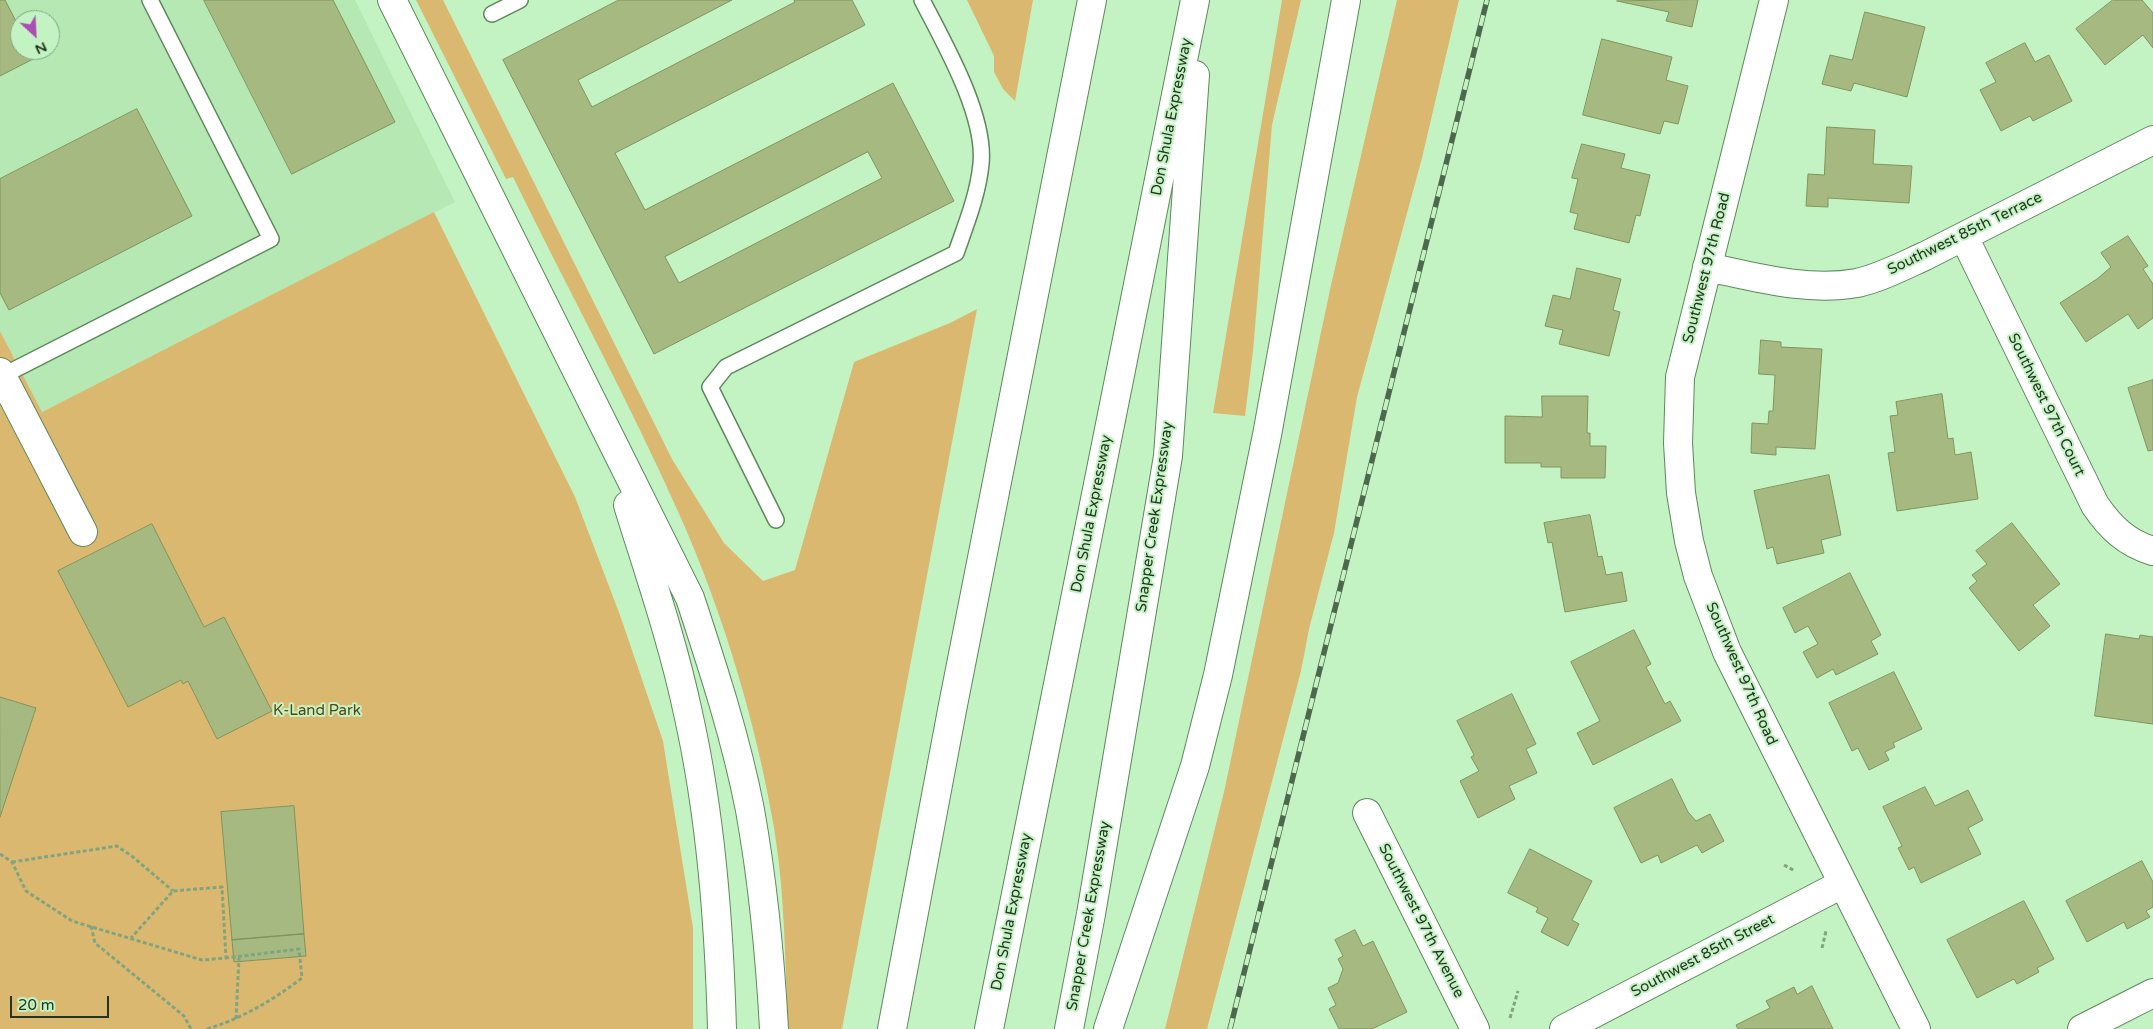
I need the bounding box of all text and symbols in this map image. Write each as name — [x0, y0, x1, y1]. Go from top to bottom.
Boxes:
north arrow — [10, 10, 60, 60]
street label: Don Shula Expressway — [1148, 37, 1196, 197]
text: N — [32, 38, 50, 58]
street label: Southwest 85th Terrace — [1885, 189, 2045, 279]
street label: Southwest 97th Road — [1680, 191, 1734, 345]
street label: Southwest 97th Court — [2004, 331, 2088, 479]
street label: Snapper Creek Expressway — [1133, 421, 1177, 613]
street label: Don Shula Expressway — [1068, 434, 1116, 594]
street label: Southwest 97th Road — [1701, 600, 1781, 748]
park label: K-Land Park — [273, 702, 361, 720]
street label: Snapper Creek Expressway — [1063, 820, 1115, 1012]
street label: Don Shula Expressway — [988, 832, 1036, 992]
street label: Southwest 97th Avenue — [1374, 841, 1468, 1001]
street label: Southwest 85th Street — [1628, 911, 1778, 1001]
scale bar — [12, 986, 111, 1018]
text: 20 m — [18, 996, 55, 1014]

